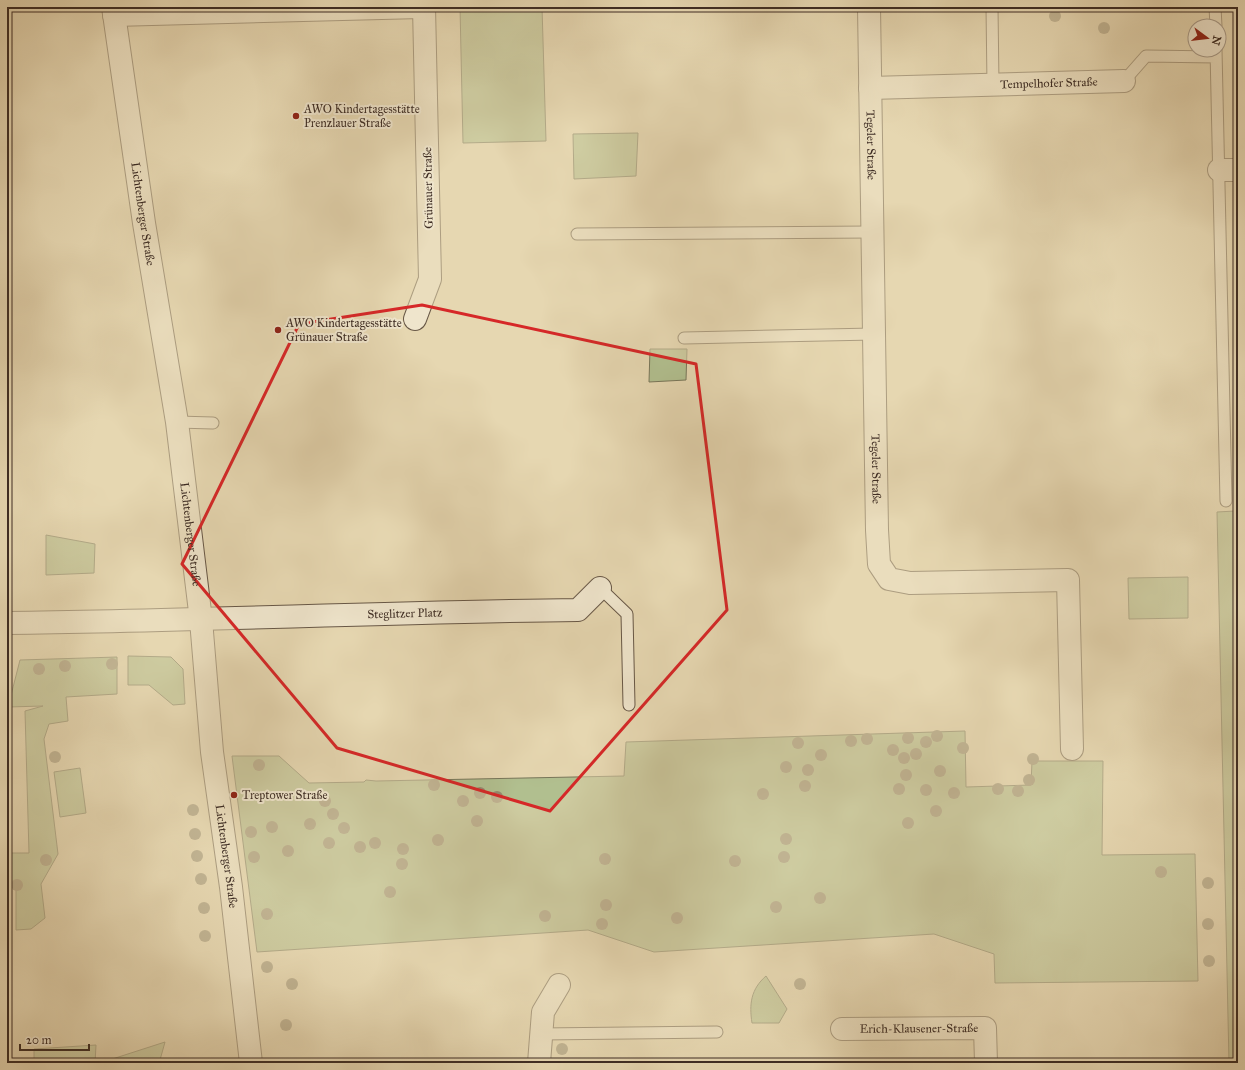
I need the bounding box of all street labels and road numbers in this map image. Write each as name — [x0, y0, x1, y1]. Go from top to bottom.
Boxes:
street label: Tempelhofer Straße — [1000, 75, 1098, 91]
street label: Tegeler Straße — [863, 110, 879, 180]
street label: Grünauer Straße — [420, 147, 436, 229]
street label: Lichtenberger Straße — [128, 161, 158, 267]
street label: Tegeler Straße — [868, 434, 884, 504]
street label: Lichtenberger Straße — [177, 482, 204, 587]
street label: Steglitzer Platz — [367, 605, 443, 622]
street label: Lichtenberger Straße — [212, 803, 240, 909]
street label: Erich-Klausener-Straße — [860, 1021, 978, 1036]

